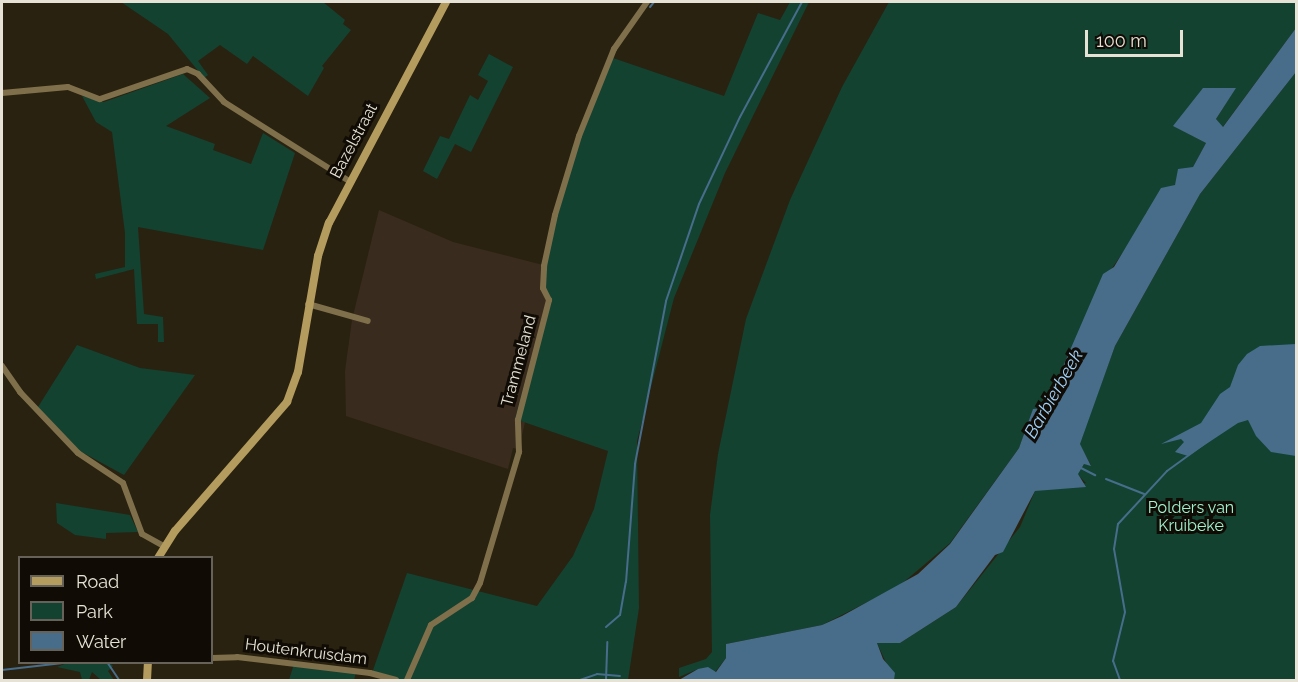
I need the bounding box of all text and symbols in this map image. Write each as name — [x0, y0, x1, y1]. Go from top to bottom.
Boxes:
scale bar — [1088, 18, 1186, 56]
text: 100 m — [1096, 30, 1147, 51]
street label: Bazelstraat — [326, 100, 382, 182]
street label: Trammeland — [498, 313, 540, 409]
water label: Barbierbeek — [1020, 346, 1088, 442]
park label: Polders van Kruibeke — [1148, 498, 1234, 536]
legend — [18, 556, 213, 664]
text: Road — [76, 571, 119, 592]
text: Park — [76, 601, 113, 622]
text: Water — [76, 631, 126, 652]
street label: Houtenkruisdam — [244, 635, 368, 669]

